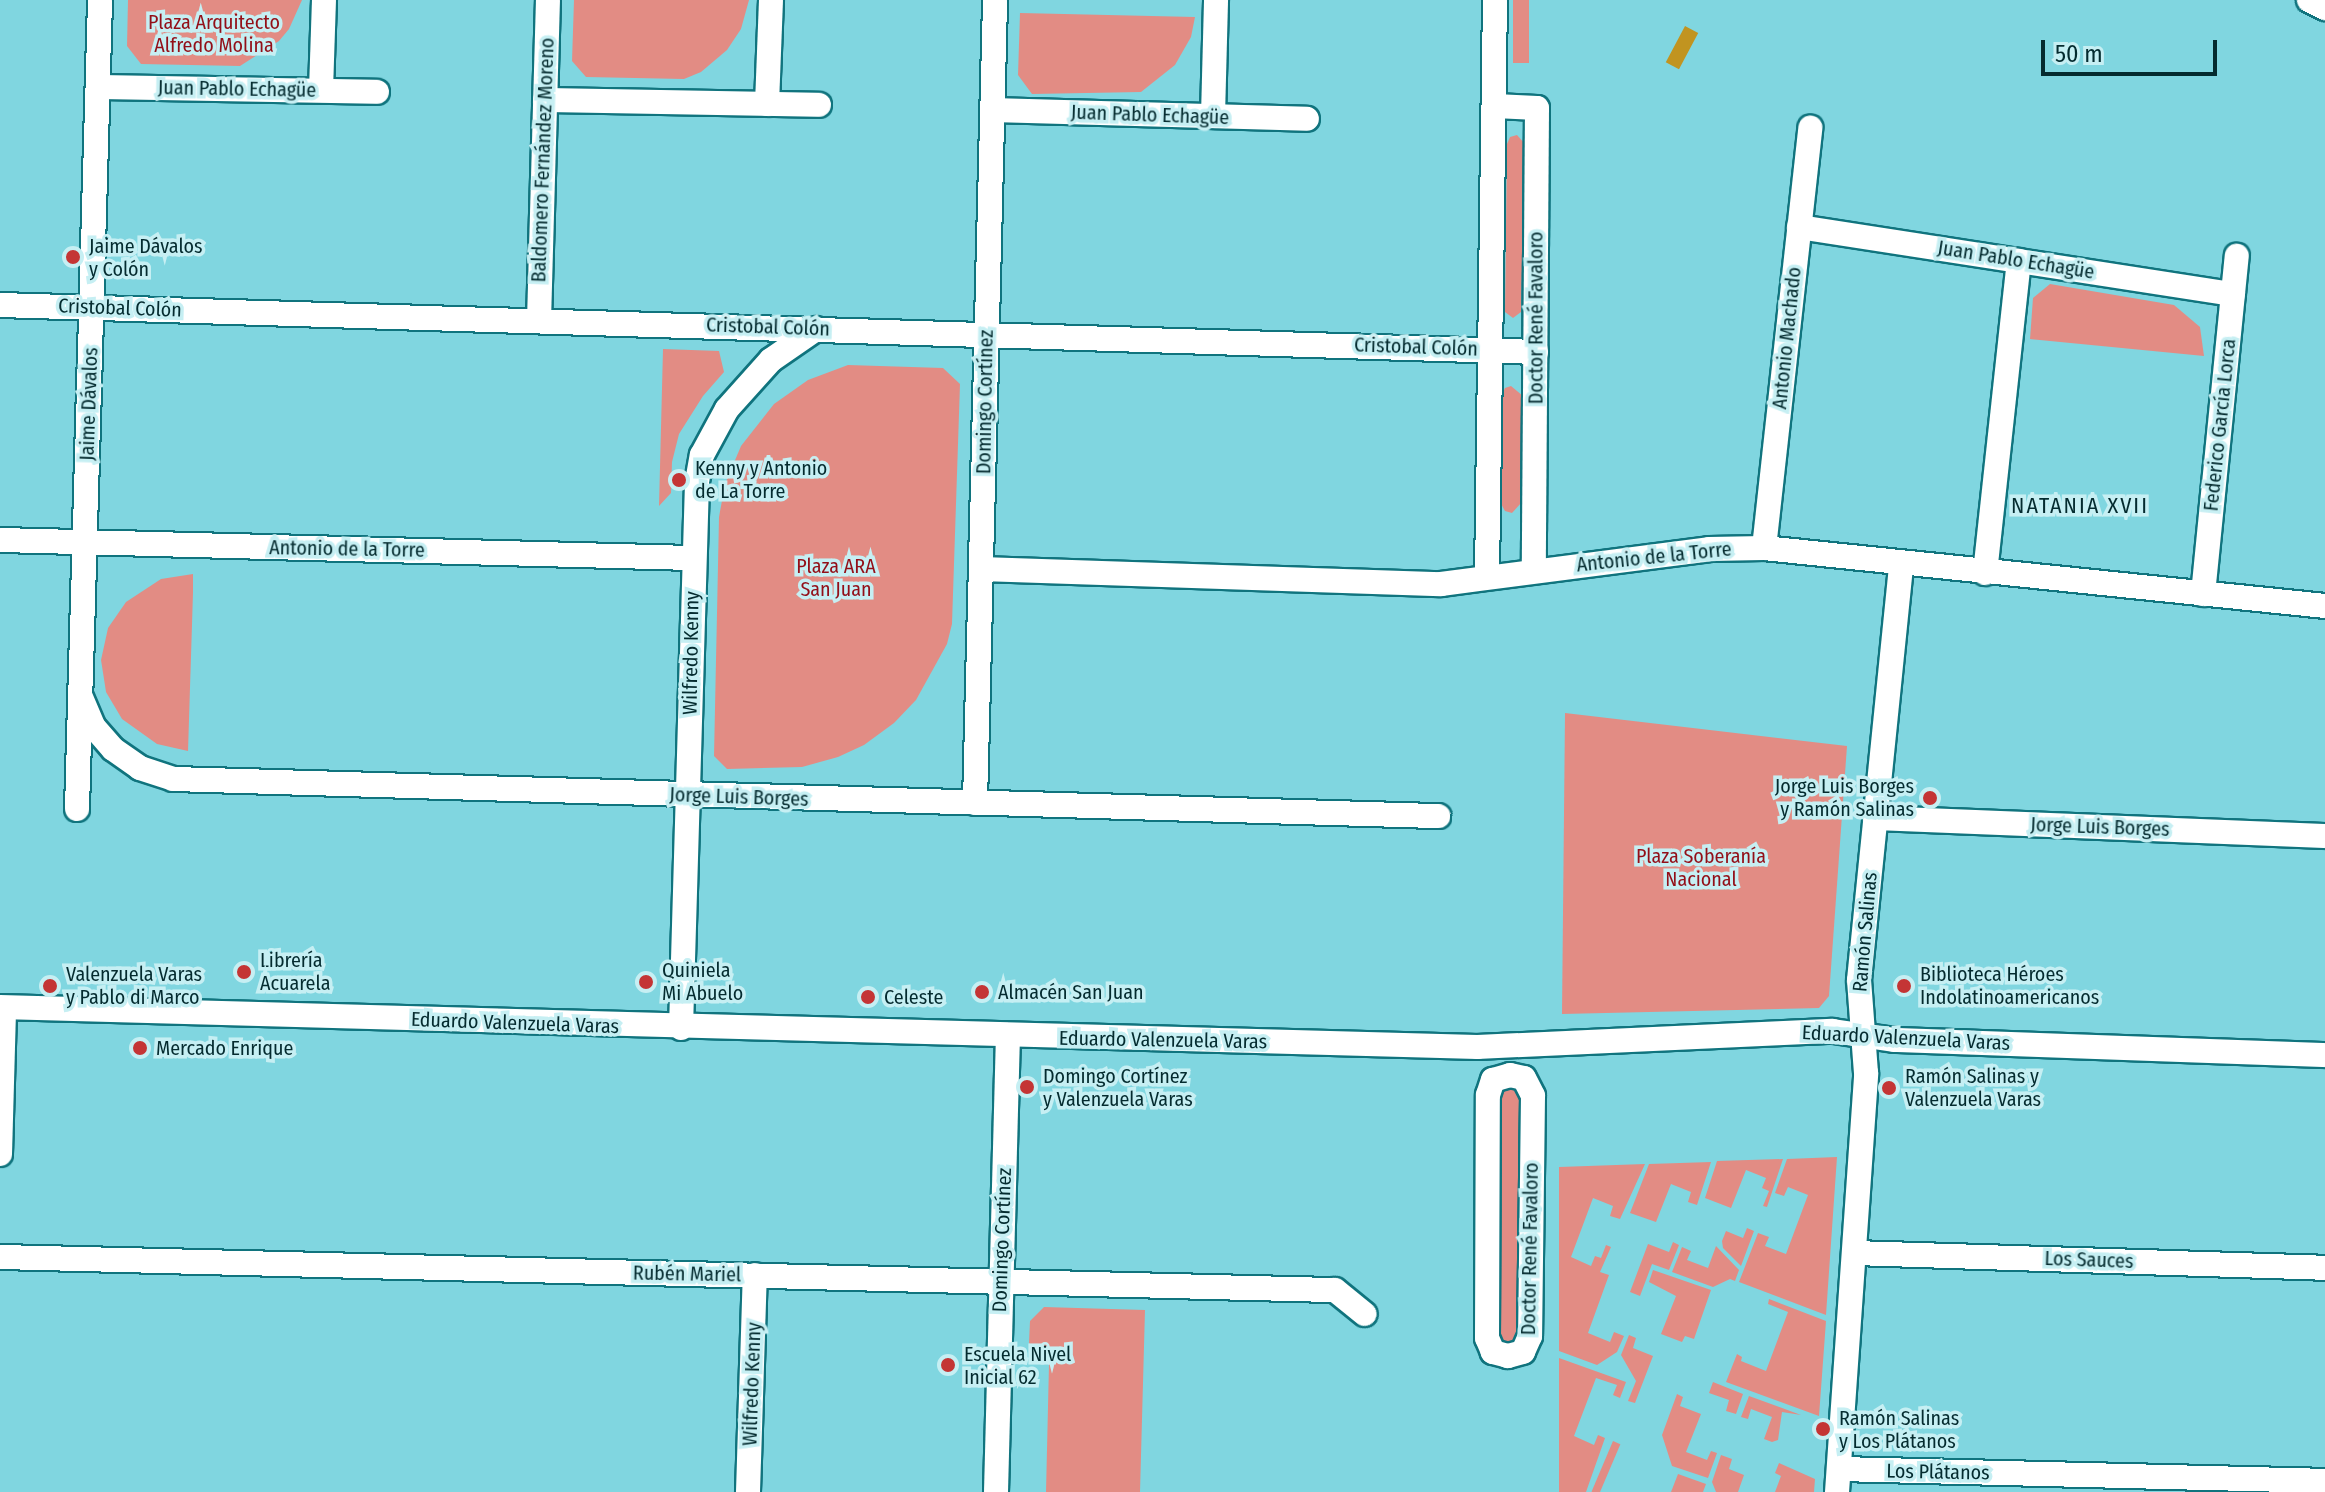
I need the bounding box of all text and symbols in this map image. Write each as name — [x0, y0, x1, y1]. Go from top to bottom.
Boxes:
park label: Plaza Arquitecto Alfredo Molina — [148, 10, 280, 57]
scale bar — [2045, 24, 2221, 74]
street label: Baldomero Fernández Moreno — [527, 37, 559, 283]
text: 50 m — [2055, 40, 2103, 68]
street label: Juan Pablo Echagüe — [158, 76, 316, 102]
street label: Juan Pablo Echagüe — [1070, 100, 1230, 130]
street label: Doctor René Favaloro — [1524, 232, 1548, 404]
place label: Jaime Dávalos y Colón — [89, 234, 203, 281]
street label: Juan Pablo Echagüe — [1936, 236, 2096, 284]
marker: Jaime Dávalos y Colón — [64, 248, 82, 266]
street label: Antonio Machado — [1768, 266, 1806, 410]
street label: Cristobal Colón — [58, 294, 182, 322]
street label: Cristobal Colón — [706, 313, 830, 341]
street label: Domingo Cortínez — [972, 330, 998, 474]
street label: Cristobal Colón — [1354, 333, 1478, 361]
street label: Federico García Lorca — [2199, 338, 2241, 512]
street label: Jaime Dávalos — [75, 347, 103, 461]
place label: Kenny y Antonio de La Torre — [695, 456, 827, 503]
marker: Kenny y Antonio de La Torre — [670, 471, 688, 489]
district label: NATANIA XVII — [2011, 493, 2149, 519]
street label: Antonio de la Torre — [269, 536, 425, 562]
street label: Antonio de la Torre — [1575, 537, 1733, 577]
park label: Plaza ARA San Juan — [796, 554, 876, 601]
street label: Wilfredo Kenny — [678, 591, 704, 715]
place label: Jorge Luis Borges y Ramón Salinas — [1775, 774, 1914, 821]
street label: Jorge Luis Borges — [669, 783, 809, 811]
marker: Jorge Luis Borges y Ramón Salinas — [1921, 789, 1939, 807]
street label: Jorge Luis Borges — [2030, 813, 2170, 841]
park label: Plaza Soberanía Nacional — [1636, 844, 1766, 891]
street label: Ramón Salinas — [1848, 871, 1882, 993]
place label: Librería Acuarela — [260, 948, 330, 995]
place label: Quiniela Mi Abuelo — [662, 958, 743, 1005]
place label: Valenzuela Varas y Pablo di Marco — [66, 962, 202, 1009]
place label: Biblioteca Héroes Indolatinoamericanos — [1920, 962, 2099, 1009]
marker: Librería Acuarela — [235, 963, 253, 981]
marker: Quiniela Mi Abuelo — [637, 973, 655, 991]
marker: Valenzuela Varas y Pablo di Marco — [41, 977, 59, 995]
marker: Biblioteca Héroes Indolatinoamericanos — [1895, 977, 1913, 995]
place label: Almacén San Juan — [998, 980, 1143, 1004]
marker: Almacén San Juan — [973, 983, 991, 1001]
place label: Celeste — [884, 985, 943, 1009]
marker: Celeste — [859, 988, 877, 1006]
street label: Eduardo Valenzuela Varas — [410, 1007, 620, 1039]
street label: Eduardo Valenzuela Varas — [1801, 1021, 2011, 1055]
street label: Eduardo Valenzuela Varas — [1059, 1026, 1267, 1054]
place label: Mercado Enrique — [156, 1036, 293, 1060]
marker: Mercado Enrique — [131, 1039, 149, 1057]
place label: Domingo Cortínez y Valenzuela Varas — [1043, 1064, 1193, 1111]
place label: Ramón Salinas y Valenzuela Varas — [1905, 1064, 2041, 1111]
marker: Domingo Cortínez y Valenzuela Varas — [1018, 1078, 1036, 1096]
marker: Ramón Salinas y Valenzuela Varas — [1880, 1079, 1898, 1097]
street label: Doctor René Favaloro — [1516, 1162, 1544, 1336]
street label: Domingo Cortínez — [987, 1167, 1017, 1313]
street label: Los Sauces — [2044, 1246, 2134, 1274]
street label: Rubén Mariel — [633, 1261, 741, 1287]
street label: Wilfredo Kenny — [738, 1322, 766, 1446]
place label: Escuela Nivel Inicial 62 — [964, 1342, 1071, 1389]
marker: Escuela Nivel Inicial 62 — [939, 1356, 957, 1374]
place label: Ramón Salinas y Los Plátanos — [1839, 1406, 1959, 1453]
marker: Ramón Salinas y Los Plátanos — [1814, 1420, 1832, 1438]
street label: Los Plátanos — [1886, 1459, 1990, 1485]

